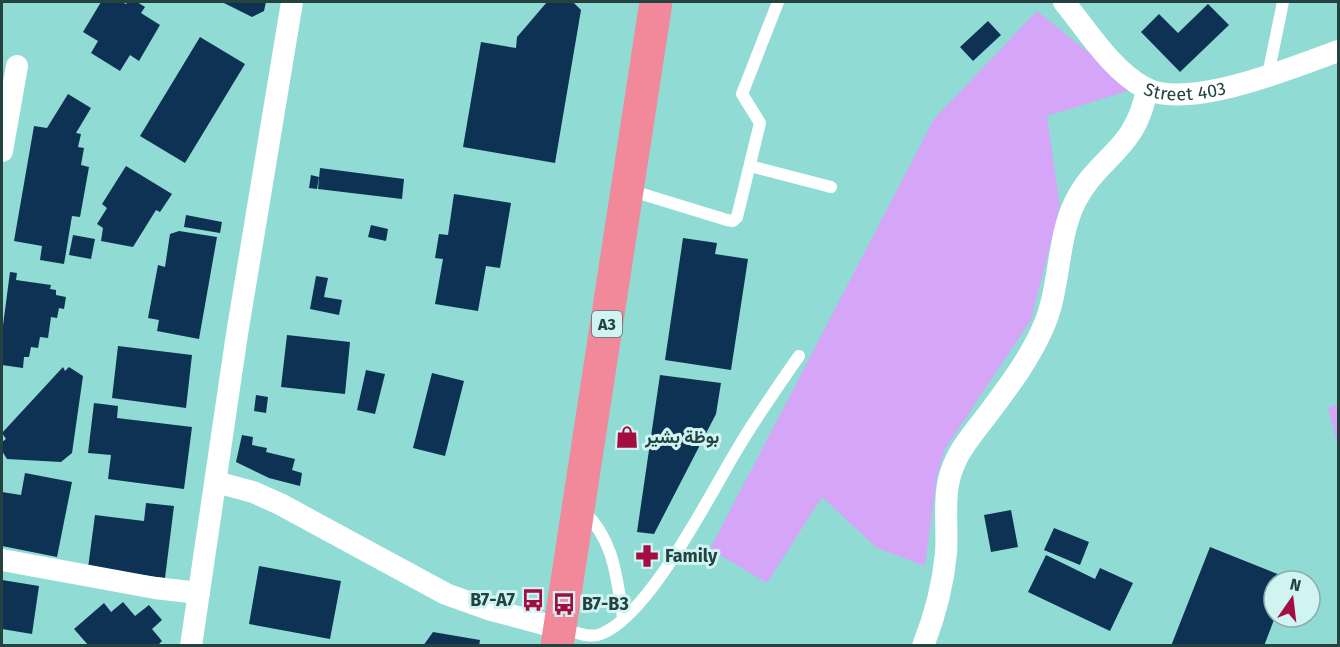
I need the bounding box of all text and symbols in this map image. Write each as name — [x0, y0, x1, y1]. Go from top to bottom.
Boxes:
street label: Street 403 — [1141, 77, 1228, 106]
road number: A3 — [592, 311, 622, 337]
shop icon: بوظة بشير — [614, 424, 640, 450]
place label: بوظة بشير — [644, 426, 719, 448]
pharmacy icon: Family — [634, 543, 660, 569]
place label: Family — [665, 545, 718, 567]
north arrow — [1262, 569, 1322, 629]
text: N — [1288, 574, 1303, 595]
bus stop icon: B7-A7 — [520, 587, 546, 613]
place label: B7-A7 — [470, 589, 516, 611]
bus stop icon: B7-B3 — [551, 591, 577, 617]
place label: B7-B3 — [582, 593, 629, 615]

